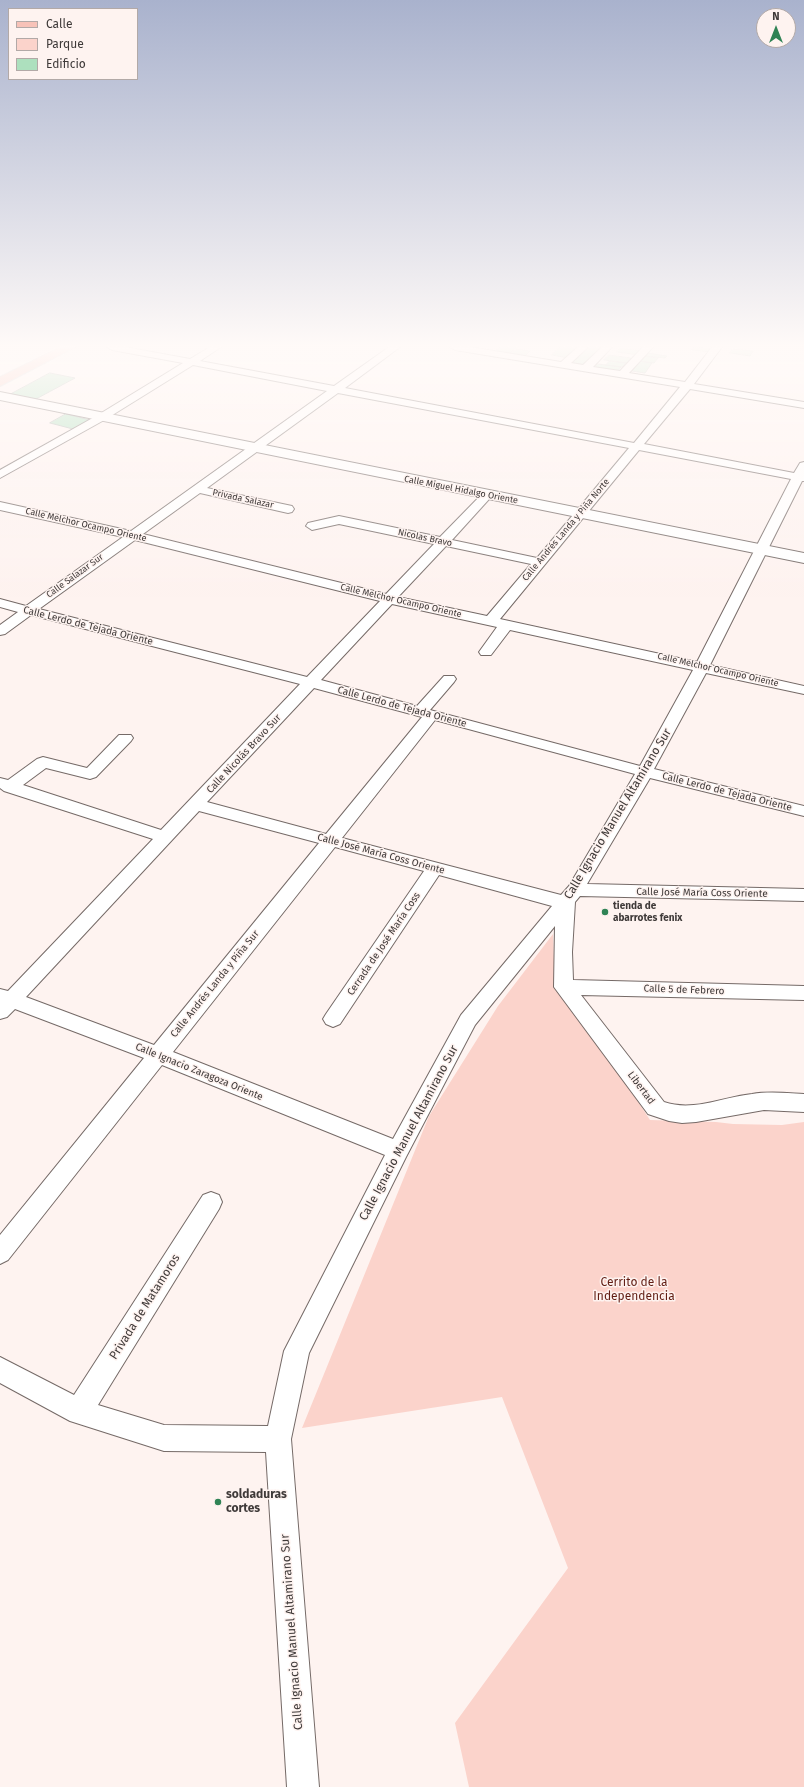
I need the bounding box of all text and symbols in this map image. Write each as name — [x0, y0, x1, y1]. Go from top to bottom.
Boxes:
legend — [8, 8, 138, 80]
north arrow — [756, 8, 796, 48]
text: N — [772, 10, 780, 23]
text: Calle — [46, 17, 73, 31]
text: Parque — [46, 37, 84, 51]
text: Edificio — [46, 57, 86, 71]
street label: Calle Miguel Hidalgo Oriente — [403, 474, 519, 506]
street label: Calle Andrés Landa y Piña Norte — [520, 477, 612, 583]
street label: Privada Salazar — [211, 487, 275, 511]
street label: Calle Melchor Ocampo Oriente — [24, 506, 148, 544]
street label: Nicolas Bravo — [397, 527, 453, 549]
street label: Calle Salazar Sur — [44, 552, 106, 600]
street label: Calle Melchor Ocampo Oriente — [339, 582, 463, 620]
street label: Calle Lerdo de Tejada Oriente — [22, 604, 154, 648]
street label: Calle Melchor Ocampo Oriente — [656, 651, 780, 689]
street label: Calle Lerdo de Tejada Oriente — [336, 684, 468, 730]
street label: Calle Nicolás Bravo Sur — [204, 712, 284, 796]
street label: Calle Ignacio Manuel Altamirano Sur — [561, 726, 675, 902]
street label: Calle Lerdo de Tejada Oriente — [661, 770, 793, 814]
street label: Calle José María Coss Oriente — [316, 831, 446, 877]
street label: Calle José María Coss Oriente — [636, 886, 768, 900]
street label: Cerrada de José María Coss — [345, 890, 423, 998]
place label: tienda de abarrotes fenix — [613, 900, 682, 924]
marker: tienda de abarrotes fenix — [600, 907, 610, 917]
street label: Calle Andrés Landa y Piña Sur — [168, 928, 262, 1040]
street label: Calle 5 de Febrero — [643, 983, 725, 997]
street label: Calle Ignacio Zaragoza Oriente — [133, 1041, 265, 1103]
street label: Calle Ignacio Manuel Altamirano Sur — [357, 1043, 461, 1223]
street label: Libertad — [625, 1069, 657, 1107]
street label: Privada de Matamoros — [107, 1252, 183, 1362]
park label: Cerrito de la Independencia — [593, 1276, 675, 1304]
place label: soldaduras cortes — [226, 1488, 287, 1516]
marker: soldaduras cortes — [213, 1497, 223, 1507]
street label: Calle Ignacio Manuel Altamirano Sur — [278, 1534, 306, 1730]

